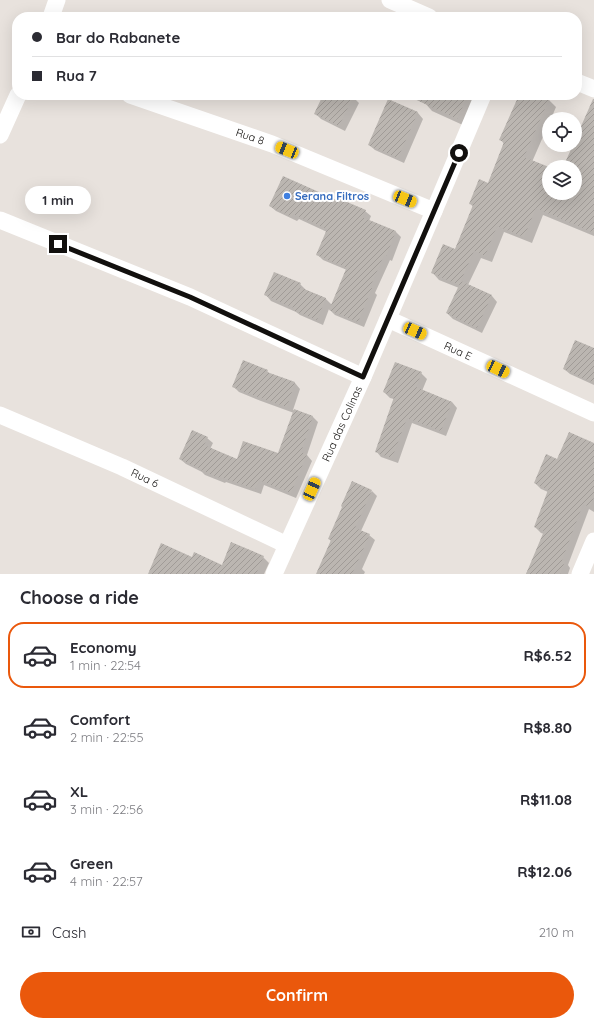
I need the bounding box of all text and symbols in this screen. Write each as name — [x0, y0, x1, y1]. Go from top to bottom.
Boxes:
text: Bar do Rabanete — [56, 28, 180, 47]
text: Rua 7 — [56, 66, 97, 85]
map controls — [542, 112, 582, 200]
button: locate — [542, 112, 582, 152]
street label: Rua 8 — [234, 125, 266, 148]
car — [274, 140, 300, 160]
route start — [450, 144, 468, 162]
button: layers — [542, 160, 582, 200]
callout: 1 min — [25, 186, 91, 214]
place label: Serana Filtros — [295, 189, 369, 203]
car — [392, 189, 418, 209]
marker: Serana Filtros — [282, 191, 292, 201]
text: 1 min — [42, 192, 74, 208]
route end — [49, 235, 67, 253]
car — [402, 321, 428, 341]
street label: Rua E — [442, 338, 474, 363]
car — [485, 358, 511, 380]
street label: Rua das Colinas — [319, 384, 365, 464]
street label: Rua 6 — [129, 465, 161, 490]
car — [302, 476, 322, 502]
text: Choose a ride — [20, 586, 139, 609]
icon: car — [22, 637, 58, 673]
text: Economy — [70, 638, 137, 657]
text: R$6.52 — [524, 646, 572, 665]
text: 1 min · 22:54 — [70, 657, 141, 673]
icon: car — [22, 709, 58, 745]
text: Comfort — [70, 710, 131, 729]
text: R$8.80 — [523, 718, 572, 737]
text: 2 min · 22:55 — [70, 729, 144, 745]
icon: car — [22, 781, 58, 817]
text: XL — [70, 782, 88, 801]
text: R$11.08 — [520, 790, 572, 809]
text: 3 min · 22:56 — [70, 801, 143, 817]
icon: car — [22, 853, 58, 889]
text: Green — [70, 854, 113, 873]
text: R$12.06 — [517, 862, 572, 881]
text: 4 min · 22:57 — [70, 873, 143, 889]
icon: cash — [20, 921, 42, 943]
text: Cash — [52, 923, 86, 942]
text: 210 m — [539, 924, 574, 940]
button: Confirm — [20, 972, 574, 1018]

